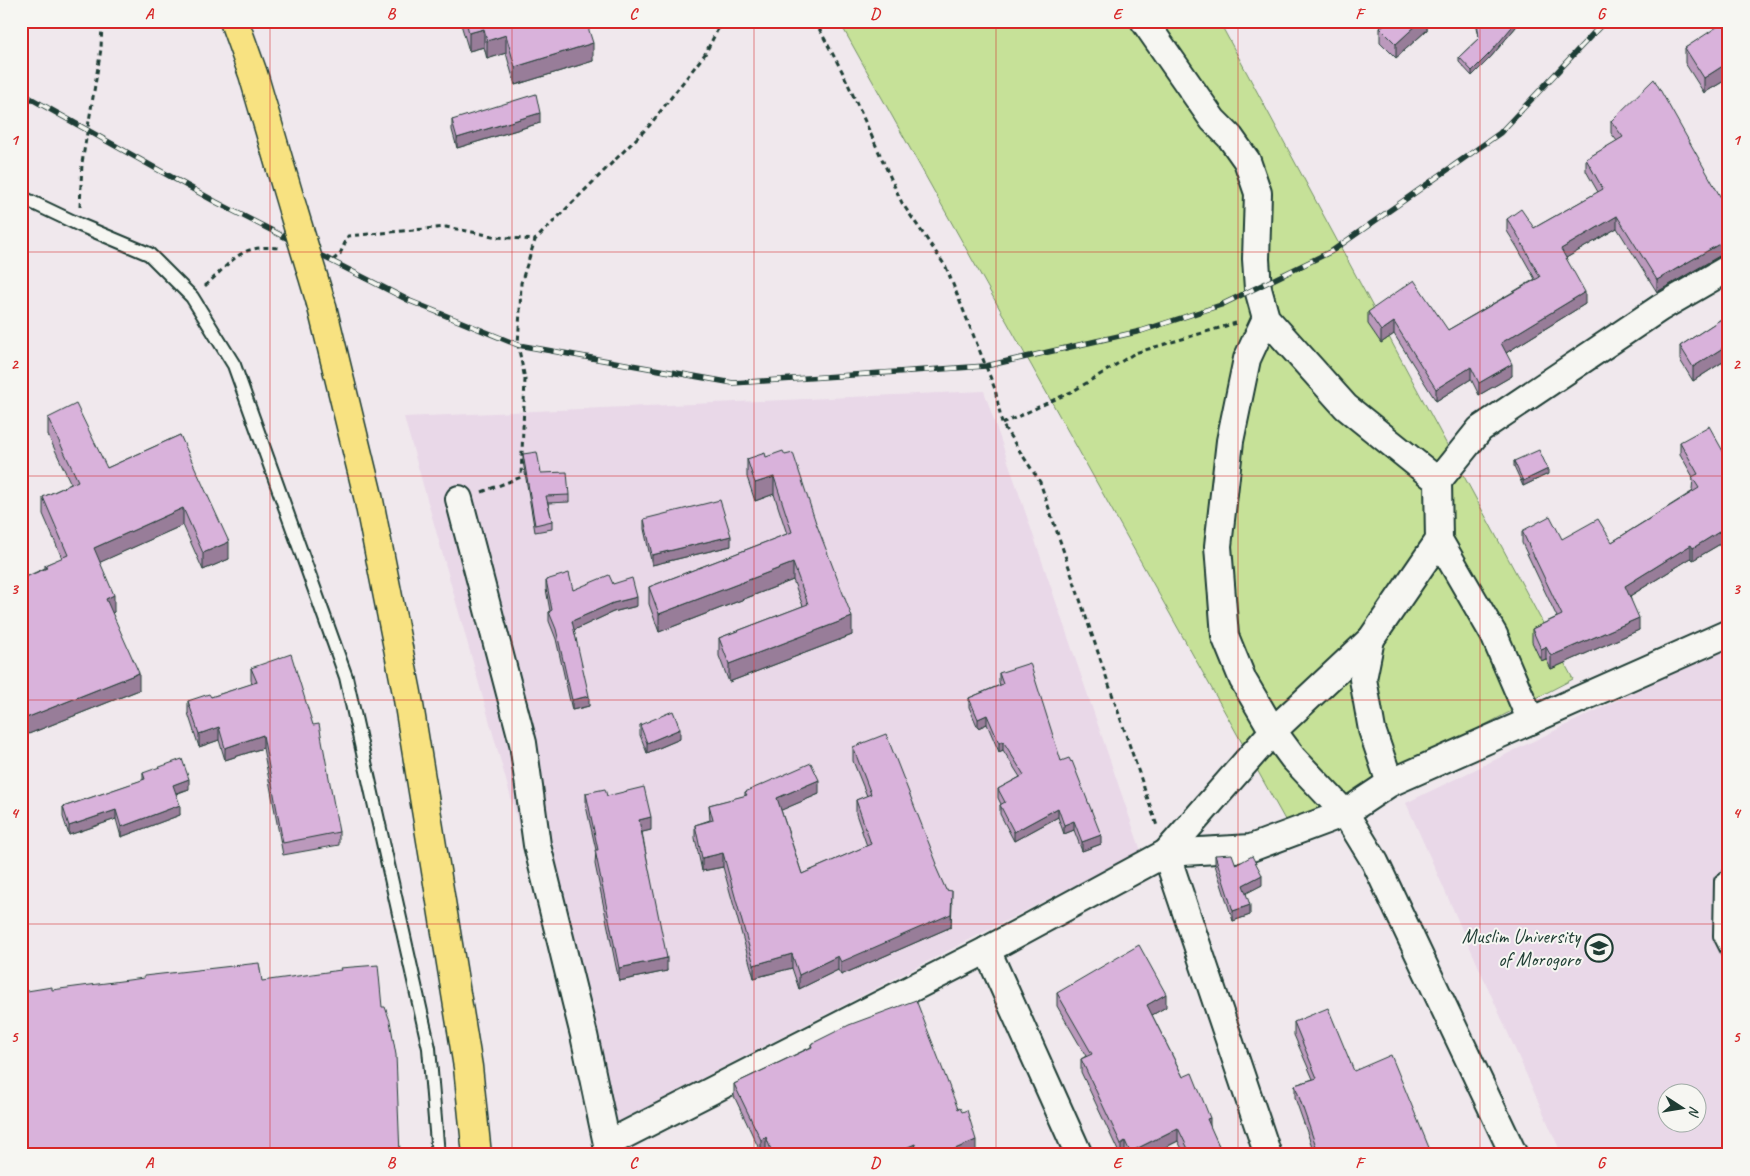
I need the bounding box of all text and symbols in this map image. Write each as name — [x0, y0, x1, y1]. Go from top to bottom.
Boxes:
text: A — [145, 4, 155, 24]
text: B — [387, 4, 397, 24]
text: C — [629, 4, 639, 24]
text: D — [870, 4, 881, 24]
text: E — [1113, 4, 1124, 24]
text: F — [1355, 4, 1366, 24]
text: G — [1597, 4, 1607, 24]
text: 1 — [10, 130, 19, 150]
text: 1 — [1732, 130, 1741, 150]
text: 2 — [10, 354, 19, 374]
text: 2 — [1732, 354, 1741, 374]
text: 3 — [10, 579, 19, 599]
text: 3 — [1732, 579, 1741, 599]
text: 4 — [10, 803, 19, 823]
text: 4 — [1732, 803, 1741, 823]
place label: Muslim University of Morogoro — [1462, 924, 1582, 972]
school or university icon: Muslim University of Morogoro — [1584, 933, 1614, 963]
text: 5 — [11, 1027, 20, 1047]
text: 5 — [1733, 1027, 1742, 1047]
north arrow — [1658, 1084, 1708, 1134]
text: N — [1685, 1105, 1703, 1119]
text: A — [145, 1153, 155, 1173]
text: B — [387, 1153, 397, 1173]
text: C — [629, 1153, 639, 1173]
text: D — [870, 1153, 881, 1173]
text: E — [1113, 1153, 1124, 1173]
text: F — [1355, 1153, 1366, 1173]
text: G — [1597, 1153, 1607, 1173]

